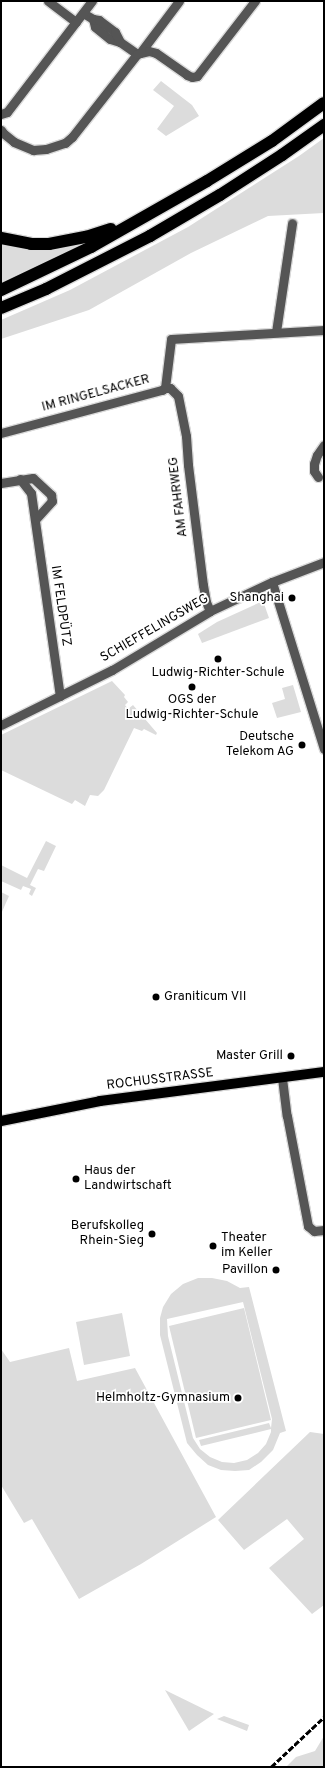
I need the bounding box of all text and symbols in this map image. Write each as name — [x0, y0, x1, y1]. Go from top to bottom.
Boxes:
street label: IM RINGELSACKER — [40, 372, 152, 416]
street label: AM FAHRWEG — [166, 456, 192, 538]
street label: IM FELDPÜTZ — [47, 565, 73, 647]
place label: Shanghai — [229, 590, 284, 606]
street label: SCHIEFFELINGSWEG — [98, 592, 212, 666]
marker: Shanghai — [287, 593, 297, 603]
marker: Ludwig-Richter-Schule — [213, 654, 223, 664]
place label: Ludwig-Richter-Schule — [151, 665, 285, 681]
marker: OGS der Ludwig-Richter-Schule — [187, 682, 197, 692]
place label: OGS der Ludwig-Richter-Schule — [125, 693, 259, 724]
place label: Deutsche Telekom AG — [225, 730, 294, 761]
marker: Deutsche Telekom AG — [297, 740, 307, 750]
place label: Graniticum VII — [164, 989, 247, 1005]
marker: Graniticum VII — [151, 992, 161, 1002]
place label: Master Grill — [216, 1048, 283, 1064]
marker: Master Grill — [286, 1051, 296, 1061]
street label: ROCHUSSTRASSE — [106, 1066, 214, 1094]
place label: Haus der Landwirtschaft — [84, 1164, 172, 1195]
marker: Haus der Landwirtschaft — [71, 1174, 81, 1184]
place label: Berufskolleg Rhein-Sieg — [71, 1219, 144, 1250]
marker: Berufskolleg Rhein-Sieg — [147, 1229, 157, 1239]
place label: Theater im Keller — [221, 1231, 273, 1262]
marker: Theater im Keller — [208, 1241, 218, 1251]
place label: Pavillon — [222, 1262, 268, 1278]
marker: Pavillon — [271, 1265, 281, 1275]
place label: Helmholtz-Gymnasium — [96, 1390, 230, 1406]
marker: Helmholtz-Gymnasium — [233, 1393, 243, 1403]

